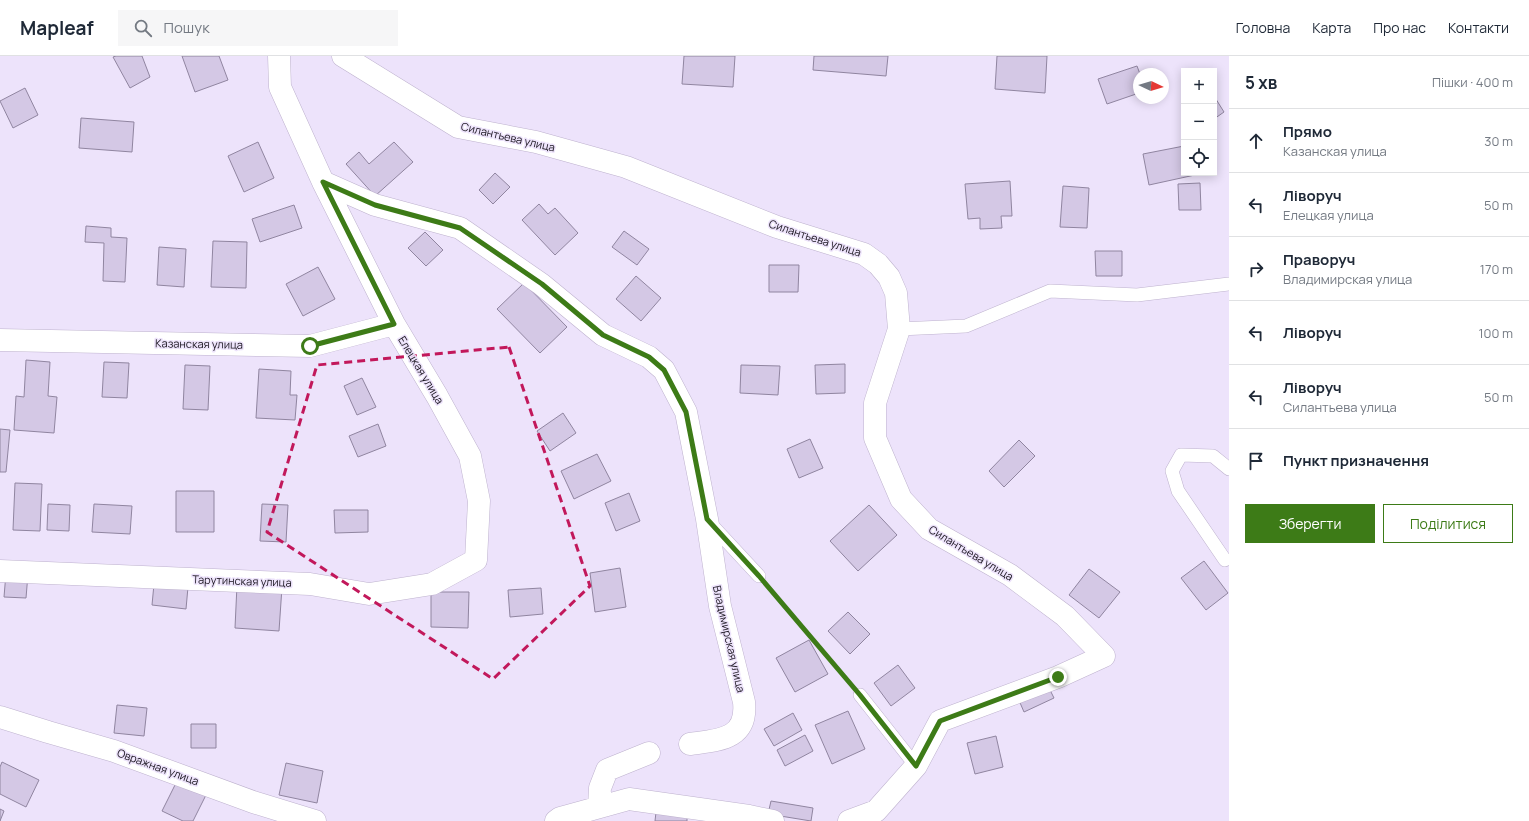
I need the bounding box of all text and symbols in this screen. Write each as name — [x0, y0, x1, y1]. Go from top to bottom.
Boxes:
search box — [118, 10, 398, 46]
text: Mapleaf — [20, 15, 94, 41]
icon: search — [132, 17, 154, 39]
text: Пошук — [164, 17, 210, 38]
text: Головна — [1236, 18, 1290, 37]
text: Карта — [1312, 18, 1351, 37]
text: Про нас — [1373, 18, 1426, 37]
text: Контакти — [1448, 18, 1509, 37]
north arrow — [1133, 68, 1169, 104]
map controls — [1181, 68, 1217, 176]
button: + — [1181, 68, 1217, 104]
text: 5 хв — [1245, 71, 1277, 94]
text: Пішки · 400 m — [1432, 73, 1513, 91]
button: − — [1181, 104, 1217, 140]
street label: Силантьева улица — [460, 118, 557, 155]
text: Прямо — [1283, 121, 1332, 142]
icon: ahead — [1245, 130, 1267, 152]
text: 30 m — [1484, 132, 1513, 150]
button: locate — [1181, 140, 1217, 176]
text: Казанская улица — [1283, 142, 1387, 160]
text: Ліворуч — [1283, 185, 1342, 206]
icon: left — [1245, 194, 1267, 216]
text: 50 m — [1484, 196, 1513, 214]
text: Елецкая улица — [1283, 206, 1374, 224]
street label: Силантьева улица — [767, 216, 863, 260]
text: Праворуч — [1283, 249, 1355, 270]
icon: right — [1245, 258, 1267, 280]
text: 170 m — [1480, 260, 1513, 278]
text: Владимирская улица — [1283, 270, 1412, 288]
icon: left — [1245, 322, 1267, 344]
text: Ліворуч — [1283, 322, 1342, 343]
text: 100 m — [1478, 324, 1513, 342]
street label: Елецкая улица — [395, 333, 448, 406]
street label: Казанская улица — [155, 335, 243, 352]
route start — [301, 337, 319, 355]
text: Ліворуч — [1283, 377, 1342, 398]
icon: left — [1245, 386, 1267, 408]
text: 50 m — [1484, 388, 1513, 406]
text: Силантьева улица — [1283, 398, 1397, 416]
icon: arrive — [1245, 450, 1267, 472]
text: Пункт призначення — [1283, 450, 1429, 471]
button: Зберегти — [1245, 504, 1375, 543]
button: Поділитися — [1383, 504, 1513, 543]
street label: Силантьева улица — [926, 521, 1016, 584]
street label: Тарутинская улица — [192, 571, 292, 590]
street label: Владимирская улица — [710, 584, 749, 694]
route end — [1049, 668, 1067, 686]
street label: Овражная улица — [115, 745, 201, 788]

